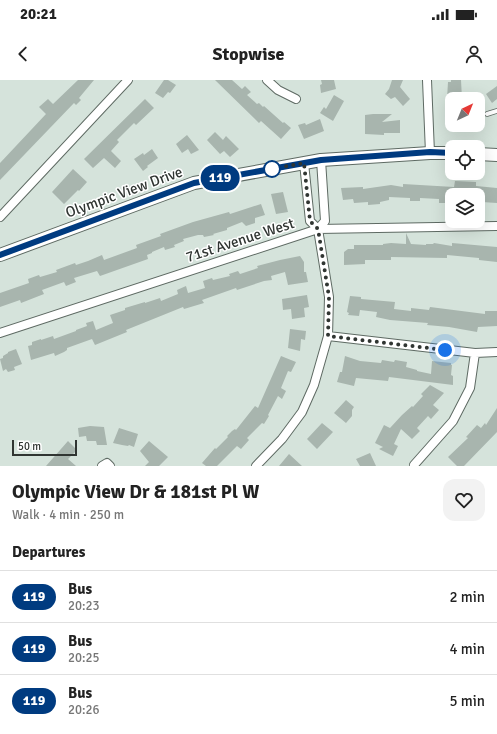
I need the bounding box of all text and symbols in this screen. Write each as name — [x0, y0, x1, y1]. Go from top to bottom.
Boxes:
text: 20:21 — [20, 5, 57, 23]
icon: back — [12, 43, 34, 65]
text: Stopwise — [213, 43, 284, 65]
icon: person — [463, 43, 485, 65]
north arrow — [445, 92, 485, 132]
map controls — [445, 92, 485, 228]
button: locate — [445, 140, 485, 180]
unlabelled marker — [263, 160, 281, 178]
street label: Olympic View Drive — [63, 162, 185, 222]
line badge: 119 — [197, 165, 243, 191]
text: 119 — [209, 169, 231, 186]
button: layers — [445, 188, 485, 228]
street label: 71st Avenue West — [183, 214, 297, 266]
your location — [435, 340, 455, 360]
scale bar — [12, 438, 77, 457]
text: 50 m — [18, 440, 41, 453]
button: heart — [443, 479, 485, 521]
text: Olympic View Dr & 181st Pl W — [12, 480, 259, 504]
text: Walk · 4 min · 250 m — [12, 507, 124, 523]
text: Departures — [12, 543, 85, 561]
text: Bus — [68, 580, 92, 598]
text: 119 — [23, 588, 45, 605]
text: 2 min — [449, 588, 485, 606]
text: 20:23 — [68, 598, 100, 614]
text: Bus — [68, 632, 92, 650]
text: 119 — [23, 640, 45, 657]
text: 4 min — [449, 640, 485, 658]
text: 20:25 — [68, 650, 100, 666]
text: Bus — [68, 684, 92, 702]
text: 119 — [23, 692, 45, 709]
text: 5 min — [449, 692, 485, 710]
text: 20:26 — [68, 702, 100, 718]

